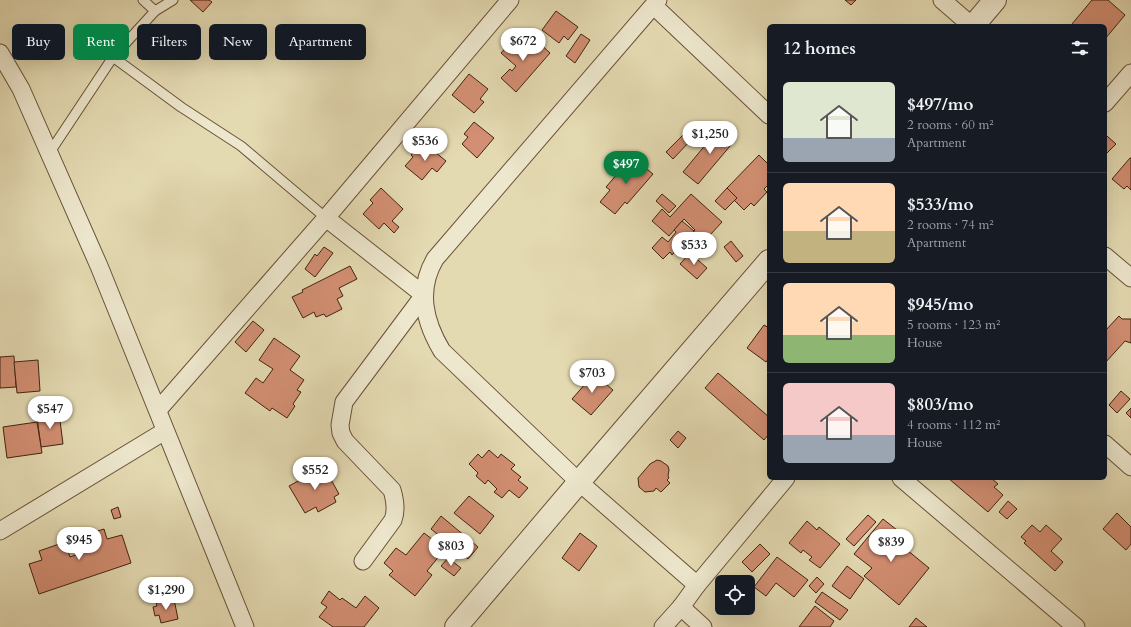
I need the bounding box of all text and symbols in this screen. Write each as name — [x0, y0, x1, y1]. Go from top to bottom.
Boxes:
chip: Buy — [12, 24, 65, 60]
chip: Rent — [73, 24, 129, 60]
chip: Filters — [137, 24, 201, 60]
chip: New — [209, 24, 267, 60]
chip: Apartment — [275, 24, 366, 60]
pin: $672 — [499, 28, 547, 62]
text: $672 — [510, 32, 536, 50]
text: 12 homes — [783, 37, 856, 60]
icon: filters — [1069, 37, 1091, 59]
text: $497/mo — [907, 93, 973, 116]
icon: home — [815, 98, 863, 146]
text: 2 rooms · 60 m² — [907, 116, 994, 134]
pin: $1,250 — [677, 121, 743, 155]
text: $1,250 — [691, 125, 729, 143]
pin: $536 — [401, 128, 449, 162]
text: $536 — [412, 132, 438, 150]
text: Apartment — [907, 134, 966, 152]
pin: $497 — [602, 151, 650, 185]
text: $497 — [613, 155, 639, 173]
text: $533/mo — [907, 193, 973, 216]
icon: home — [815, 199, 863, 247]
text: 2 rooms · 74 m² — [907, 216, 994, 234]
pin: $533 — [670, 232, 718, 266]
text: Apartment — [907, 234, 966, 252]
text: $533 — [681, 236, 707, 254]
text: $945/mo — [907, 293, 973, 316]
icon: home — [815, 299, 863, 347]
text: 5 rooms · 123 m² — [907, 316, 1000, 334]
text: House — [907, 334, 942, 352]
pin: $703 — [568, 360, 616, 394]
text: $703 — [579, 364, 605, 382]
text: $803/mo — [907, 393, 973, 416]
pin: $547 — [26, 396, 74, 430]
icon: home — [815, 399, 863, 447]
text: $547 — [37, 400, 63, 418]
text: 4 rooms · 112 m² — [907, 416, 1000, 434]
text: House — [907, 434, 942, 452]
pin: $552 — [291, 457, 339, 491]
text: $552 — [302, 461, 328, 479]
pin: $945 — [55, 527, 103, 561]
pin: $839 — [867, 529, 915, 563]
text: $945 — [66, 531, 92, 549]
pin: $803 — [427, 533, 475, 567]
text: $839 — [878, 533, 904, 551]
text: $803 — [438, 537, 464, 555]
map controls — [715, 575, 755, 615]
button: locate — [715, 575, 755, 615]
pin: $1,290 — [133, 577, 199, 611]
text: $1,290 — [147, 581, 185, 599]

